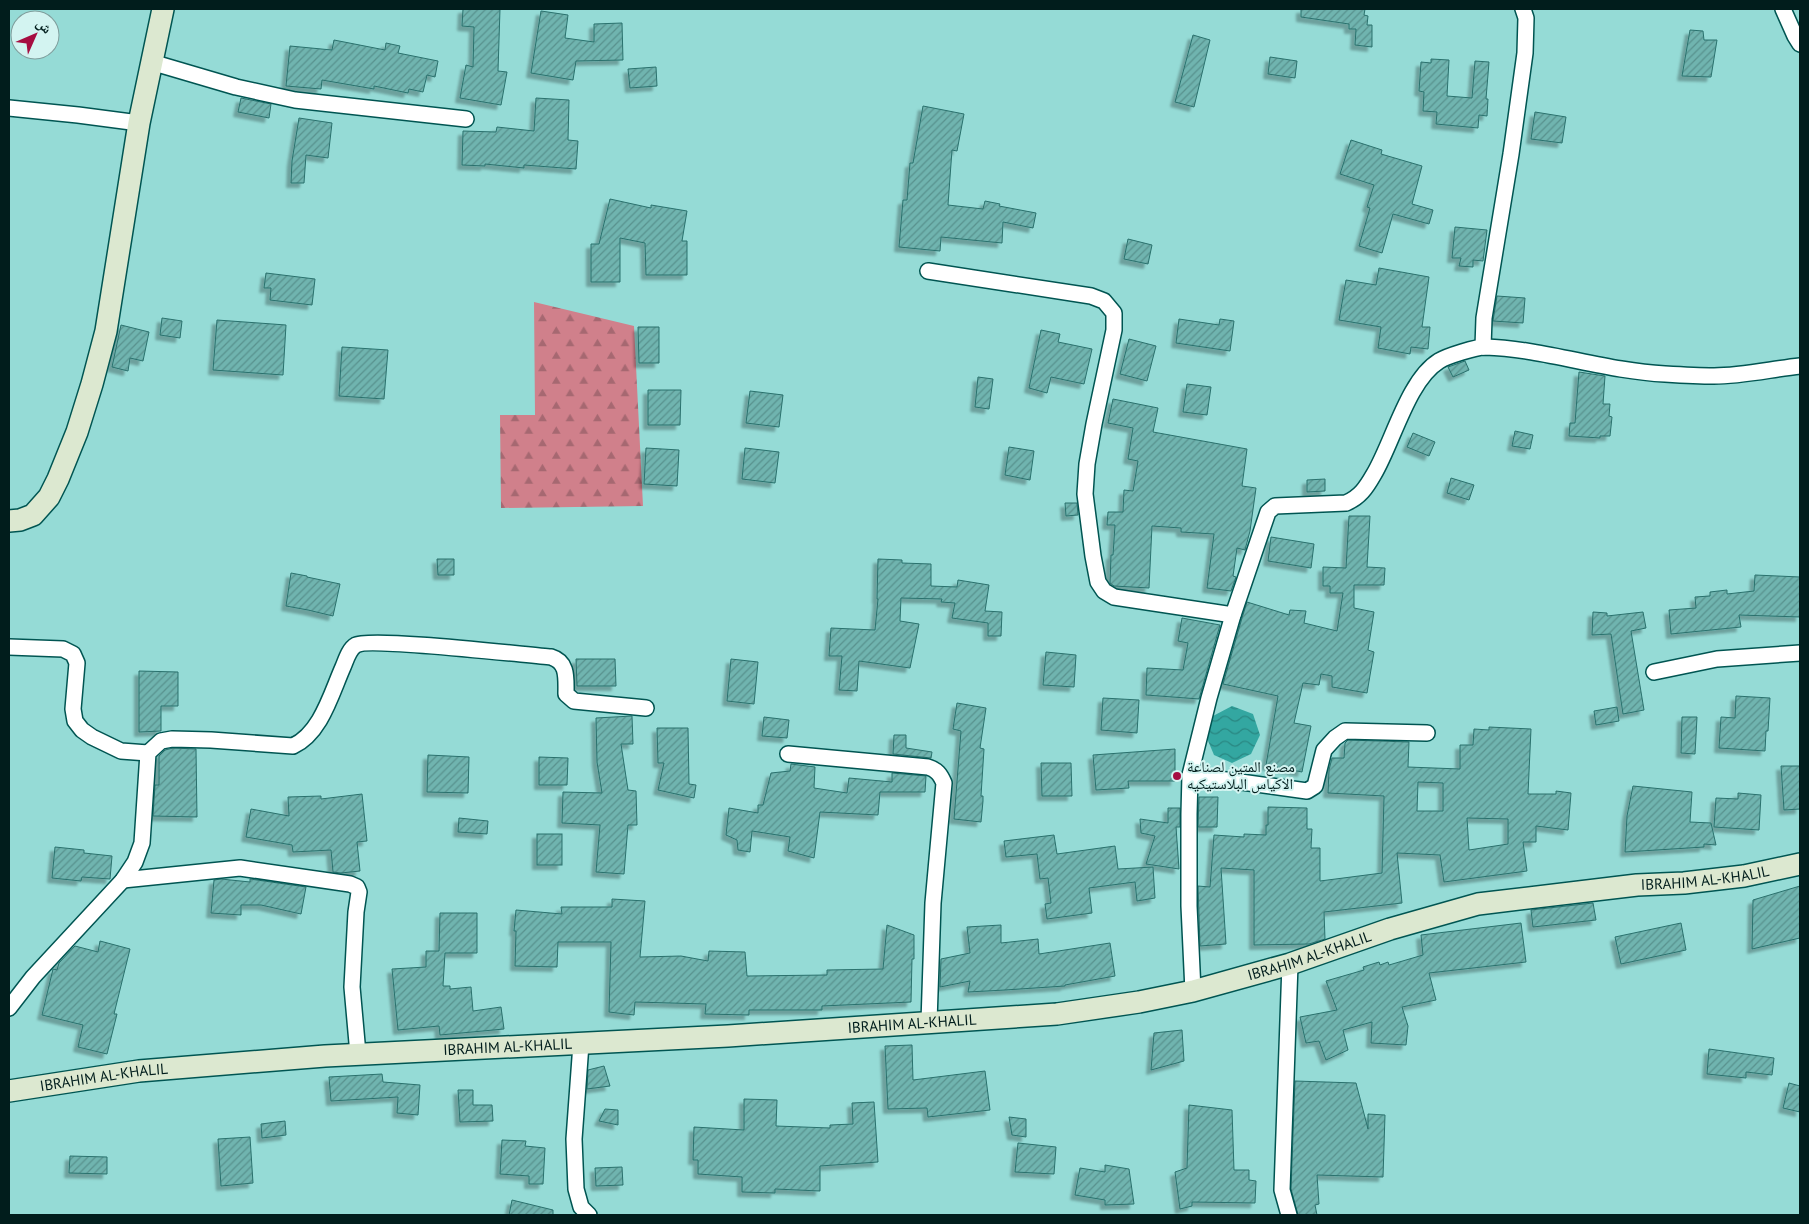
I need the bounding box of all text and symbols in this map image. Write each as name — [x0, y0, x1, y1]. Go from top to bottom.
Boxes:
north arrow — [10, 10, 60, 60]
text: ش — [33, 14, 56, 38]
place label: مصنع المتين لصناعة الاكياس البلاستيكيه — [1187, 757, 1295, 794]
marker: مصنع المتين لصناعة الاكياس البلاستيكيه — [1171, 770, 1183, 782]
street label: IBRAHIM AL-KHALIL — [1640, 861, 1771, 894]
street label: IBRAHIM AL-KHALIL — [1245, 926, 1374, 984]
street label: IBRAHIM AL-KHALIL — [847, 1009, 977, 1037]
street label: IBRAHIM AL-KHALIL — [443, 1034, 573, 1059]
street label: IBRAHIM AL-KHALIL — [39, 1059, 169, 1095]

